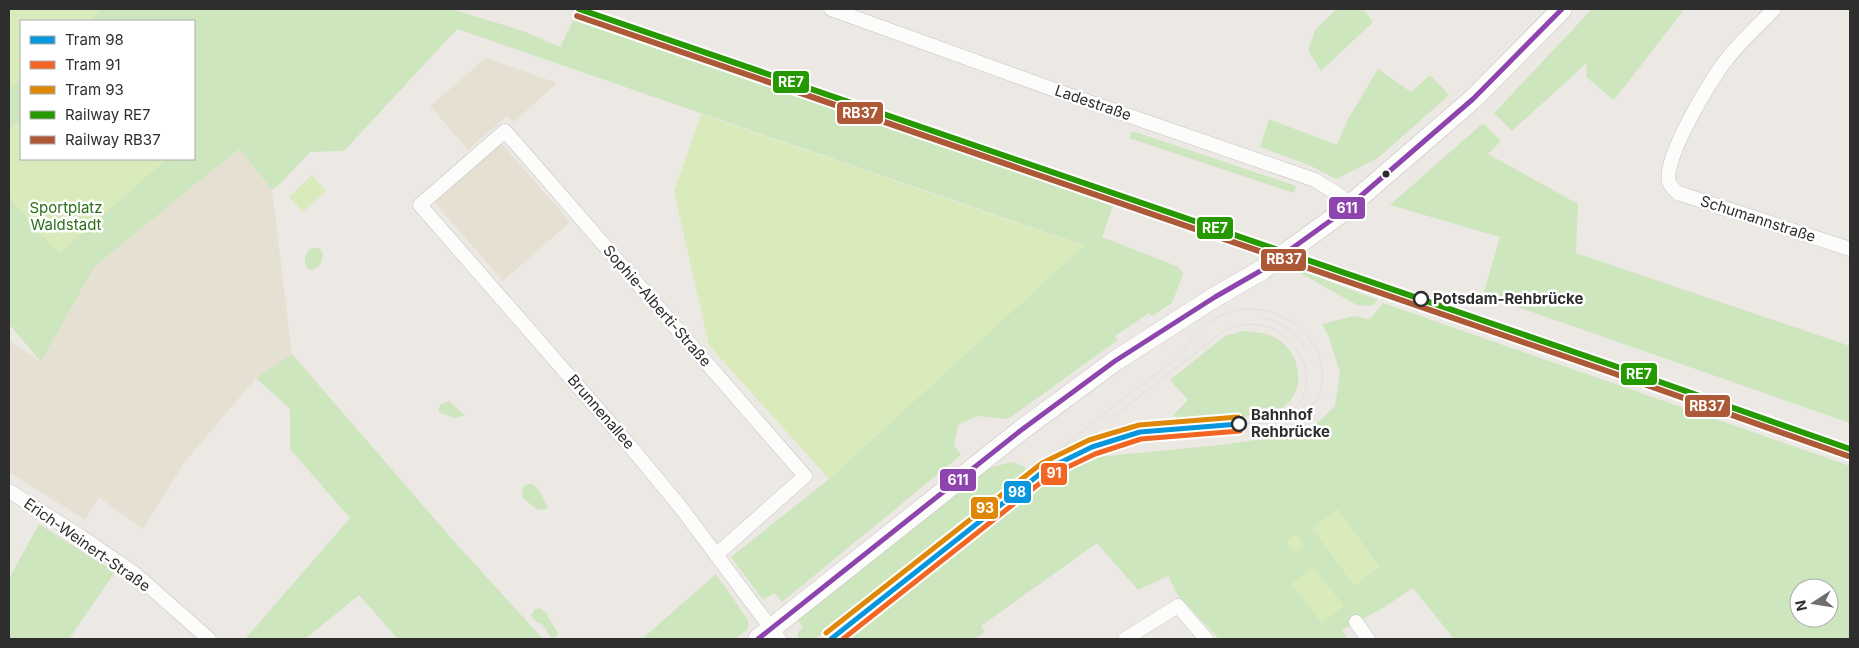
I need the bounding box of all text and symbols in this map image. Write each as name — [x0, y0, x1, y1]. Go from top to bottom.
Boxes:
legend — [20, 20, 195, 160]
text: Tram 98 — [65, 30, 124, 49]
text: Tram 91 — [65, 55, 121, 74]
line badge: RE7 — [772, 70, 810, 94]
text: RE7 — [778, 73, 804, 90]
text: Tram 93 — [65, 80, 124, 99]
street label: Ladestraße — [1052, 81, 1134, 124]
line badge: RB37 — [836, 101, 884, 125]
text: RB37 — [842, 104, 878, 121]
text: Railway RE7 — [65, 105, 151, 124]
text: Railway RB37 — [65, 130, 161, 149]
unlabelled marker — [1381, 169, 1391, 179]
street label: Schumannstraße — [1698, 191, 1818, 246]
line badge: 611 — [1328, 196, 1366, 220]
park label: Sportplatz Waldstadt — [29, 198, 103, 234]
text: 611 — [1336, 199, 1358, 216]
line badge: RE7 — [1196, 216, 1234, 240]
text: RE7 — [1202, 219, 1228, 236]
street label: Sophie-Alberti-Straße — [599, 241, 715, 371]
line badge: RB37 — [1260, 248, 1307, 272]
text: RB37 — [1266, 250, 1302, 267]
place label: Potsdam-Rehbrücke — [1433, 289, 1583, 308]
marker: Potsdam-Rehbrücke — [1413, 291, 1429, 307]
line badge: RE7 — [1620, 362, 1658, 386]
text: RE7 — [1626, 365, 1652, 382]
street label: Brunnenallee — [564, 370, 639, 453]
line badge: RB37 — [1684, 394, 1731, 418]
text: RB37 — [1689, 397, 1725, 414]
place label: Bahnhof Rehbrücke — [1251, 405, 1330, 441]
marker: Bahnhof Rehbrücke — [1231, 416, 1247, 432]
line badge: 91 — [1040, 462, 1068, 486]
text: 91 — [1046, 464, 1062, 481]
line badge: 611 — [939, 468, 977, 492]
text: 611 — [947, 471, 969, 488]
line badge: 98 — [1003, 480, 1032, 504]
text: 98 — [1008, 483, 1026, 500]
street label: Erich-Weinert-Straße — [20, 494, 154, 595]
line badge: 93 — [970, 496, 999, 520]
text: 93 — [976, 499, 994, 516]
north arrow — [1789, 578, 1839, 628]
text: N — [1791, 599, 1810, 613]

